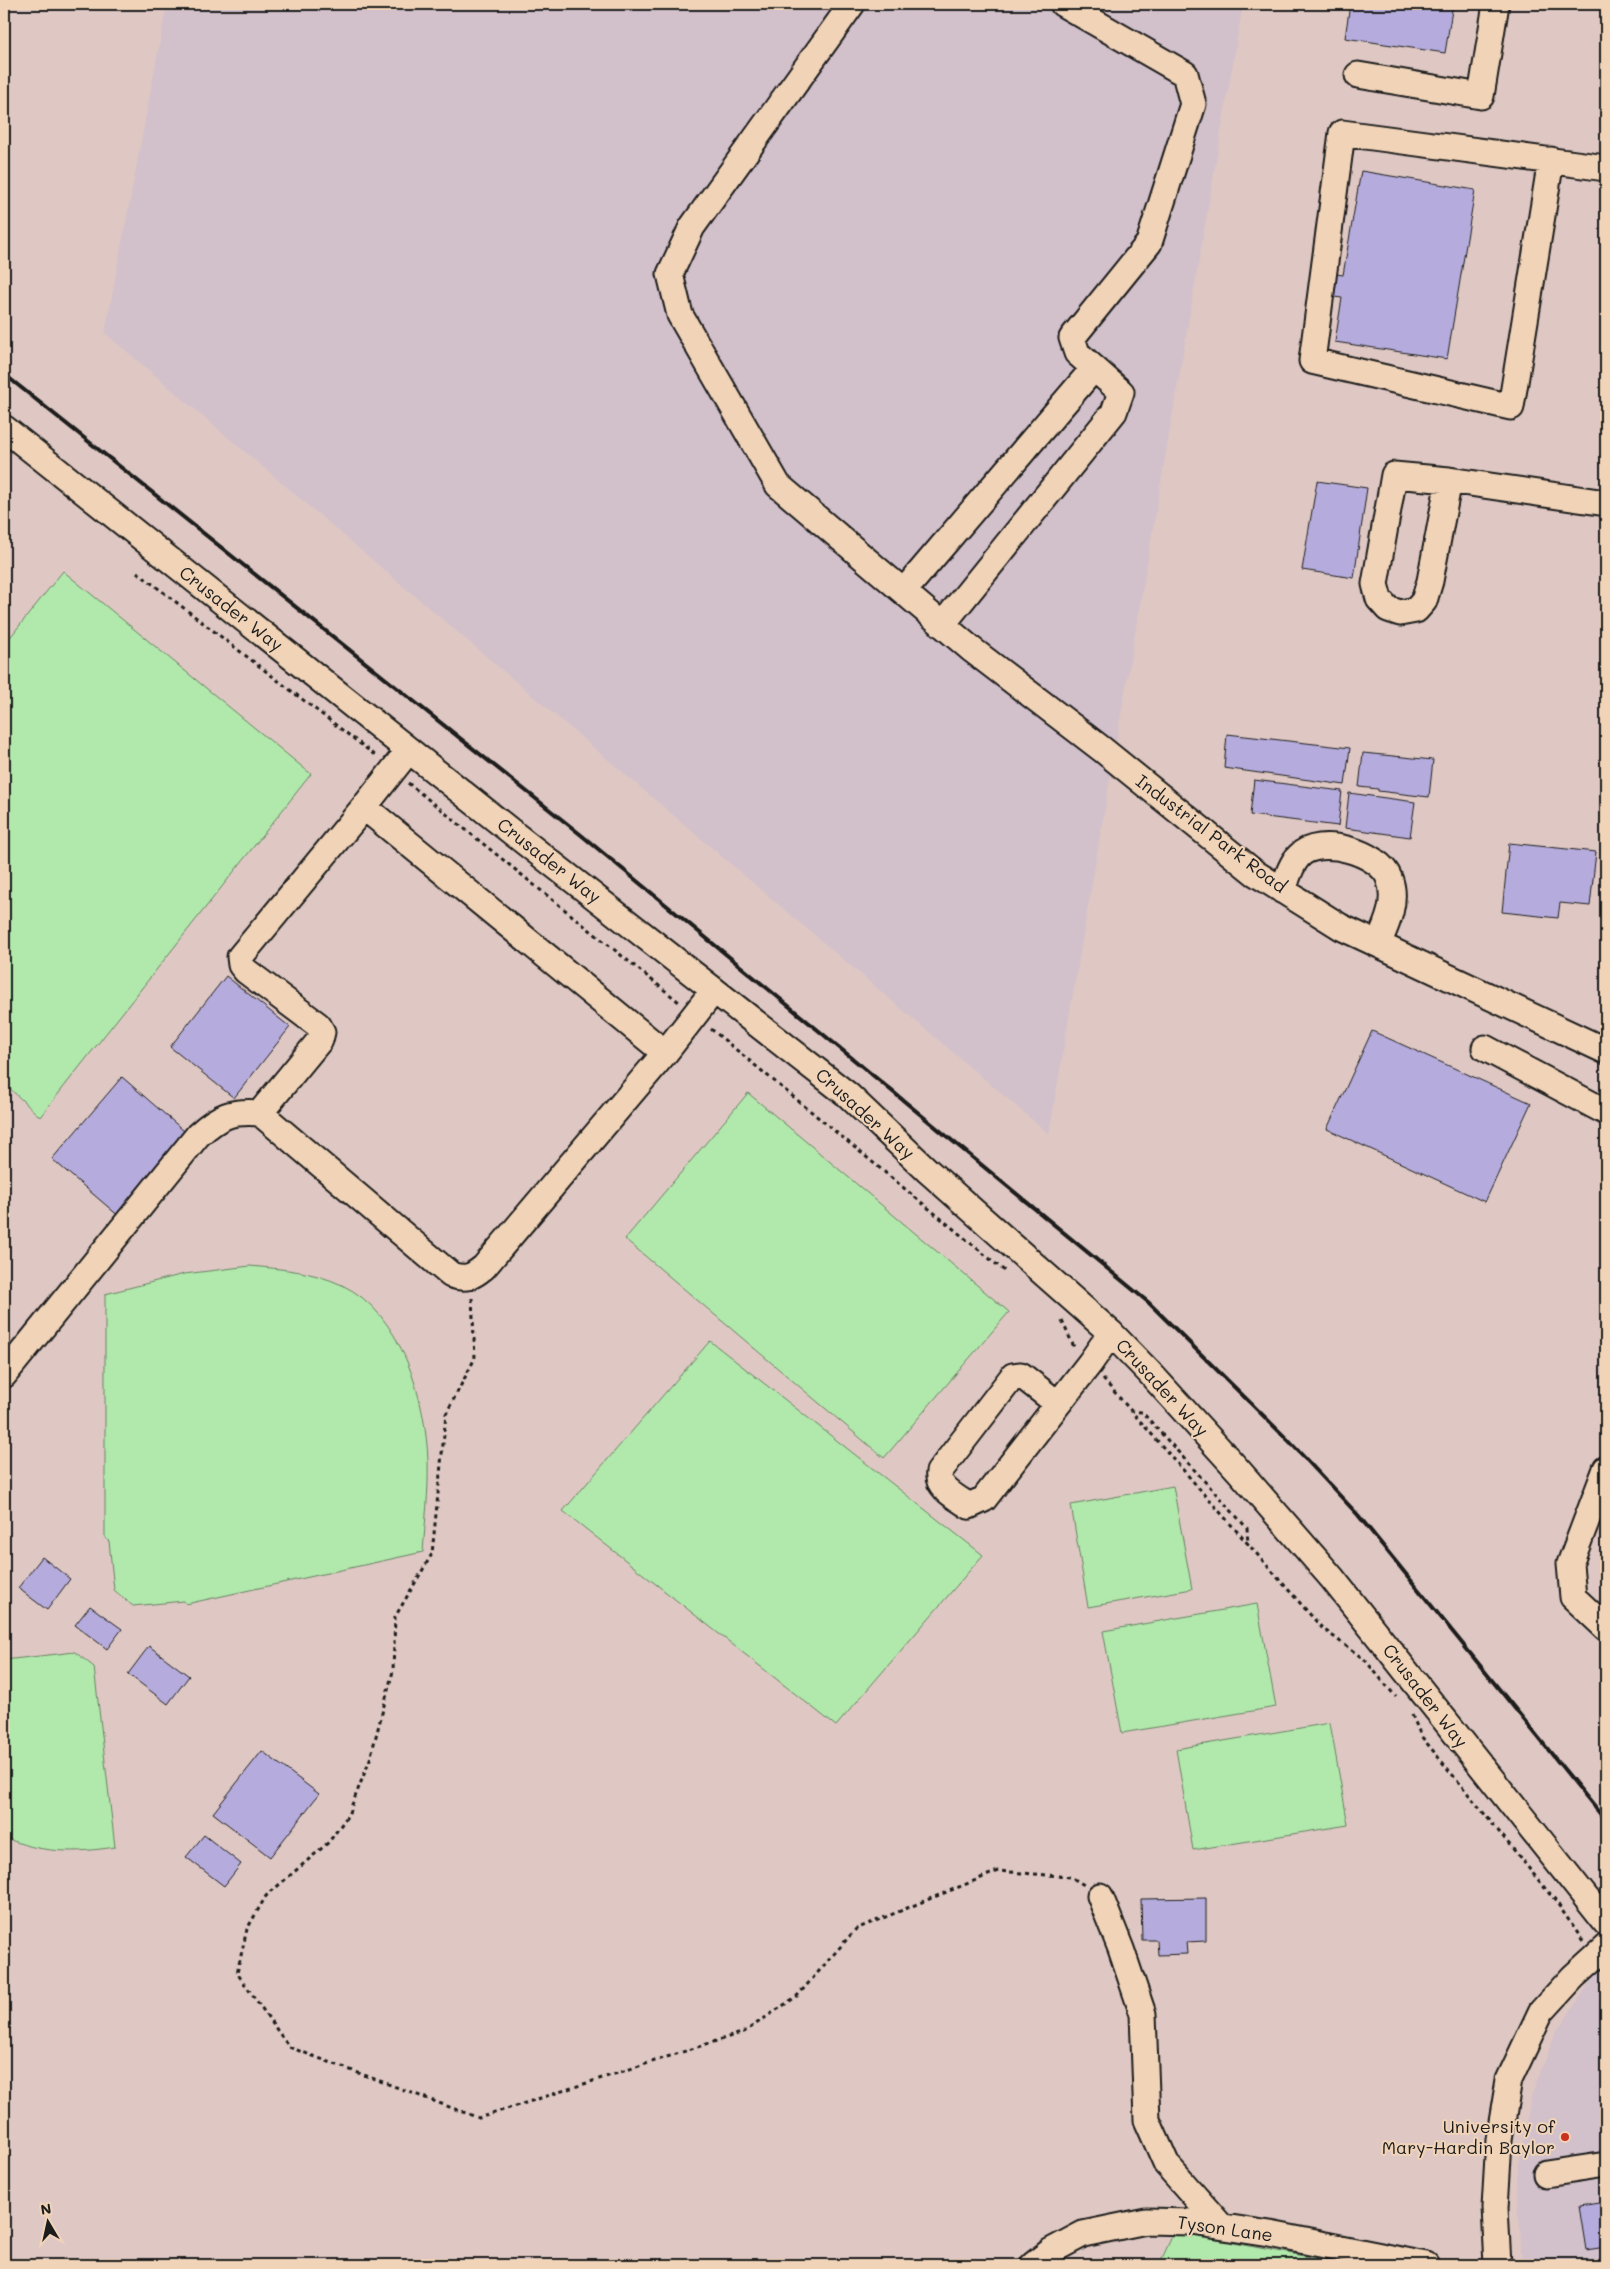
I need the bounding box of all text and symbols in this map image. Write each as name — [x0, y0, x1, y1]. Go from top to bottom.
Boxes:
street label: Crusader Way — [175, 560, 288, 656]
street label: Industrial Park Road — [1131, 768, 1292, 898]
street label: Crusader Way — [493, 812, 606, 908]
street label: Crusader Way — [811, 1062, 920, 1164]
street label: Crusader Way — [1111, 1333, 1214, 1441]
street label: Crusader Way — [1378, 1639, 1474, 1752]
place label: University of Mary-Hardin Baylor — [1382, 2114, 1556, 2159]
marker: University of Mary-Hardin Baylor — [1559, 2131, 1571, 2143]
north arrow — [22, 2196, 72, 2246]
text: N — [39, 2198, 53, 2219]
street label: Tyson Lane — [1176, 2209, 1275, 2247]

